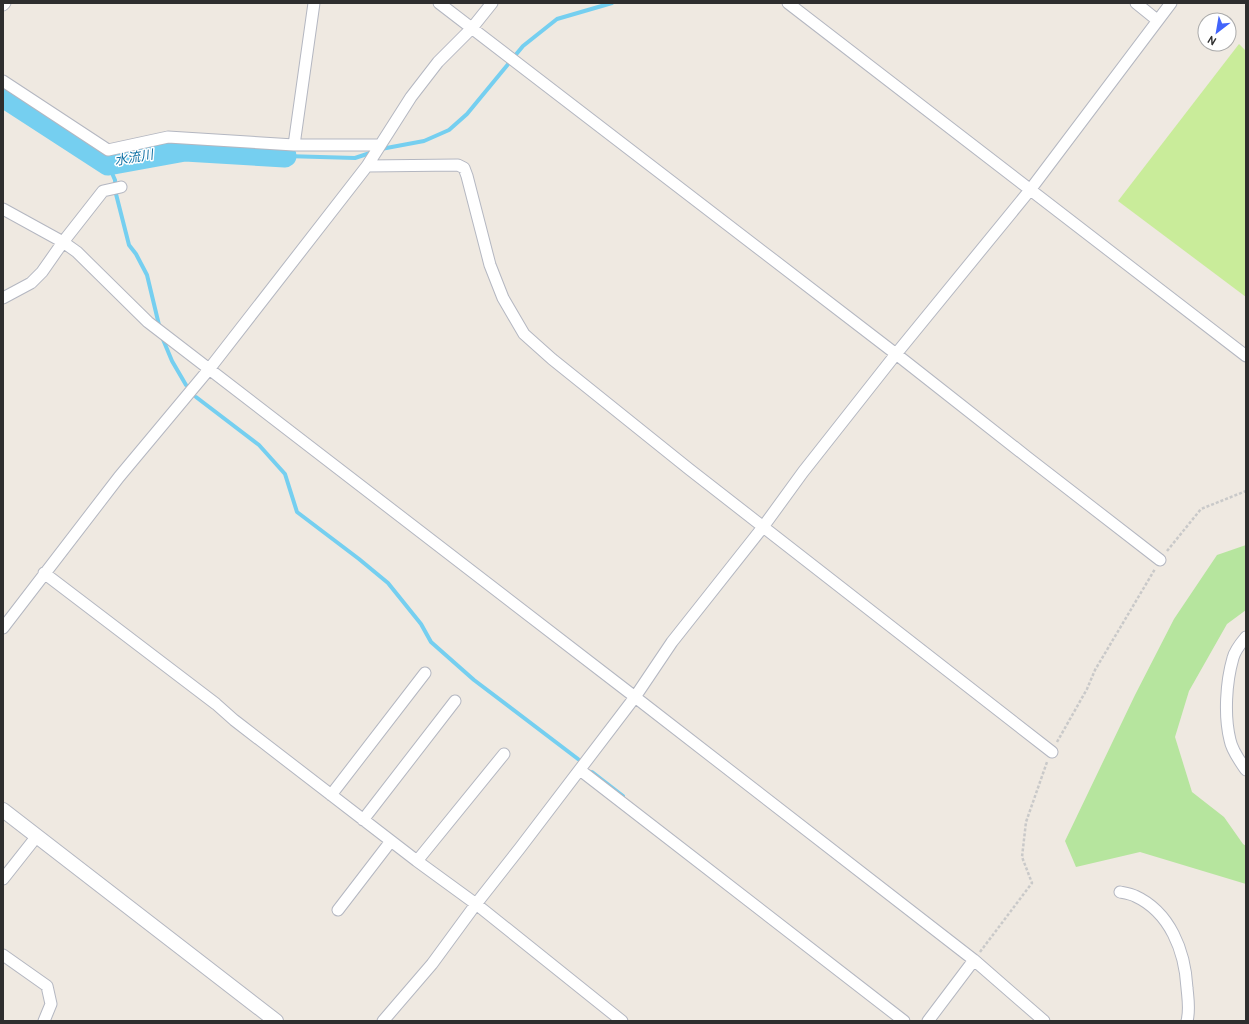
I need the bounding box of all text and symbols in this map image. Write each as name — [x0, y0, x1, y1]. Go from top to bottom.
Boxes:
north arrow — [1197, 12, 1237, 52]
text: N — [1205, 32, 1219, 48]
water label: 水流川 — [113, 147, 157, 170]

